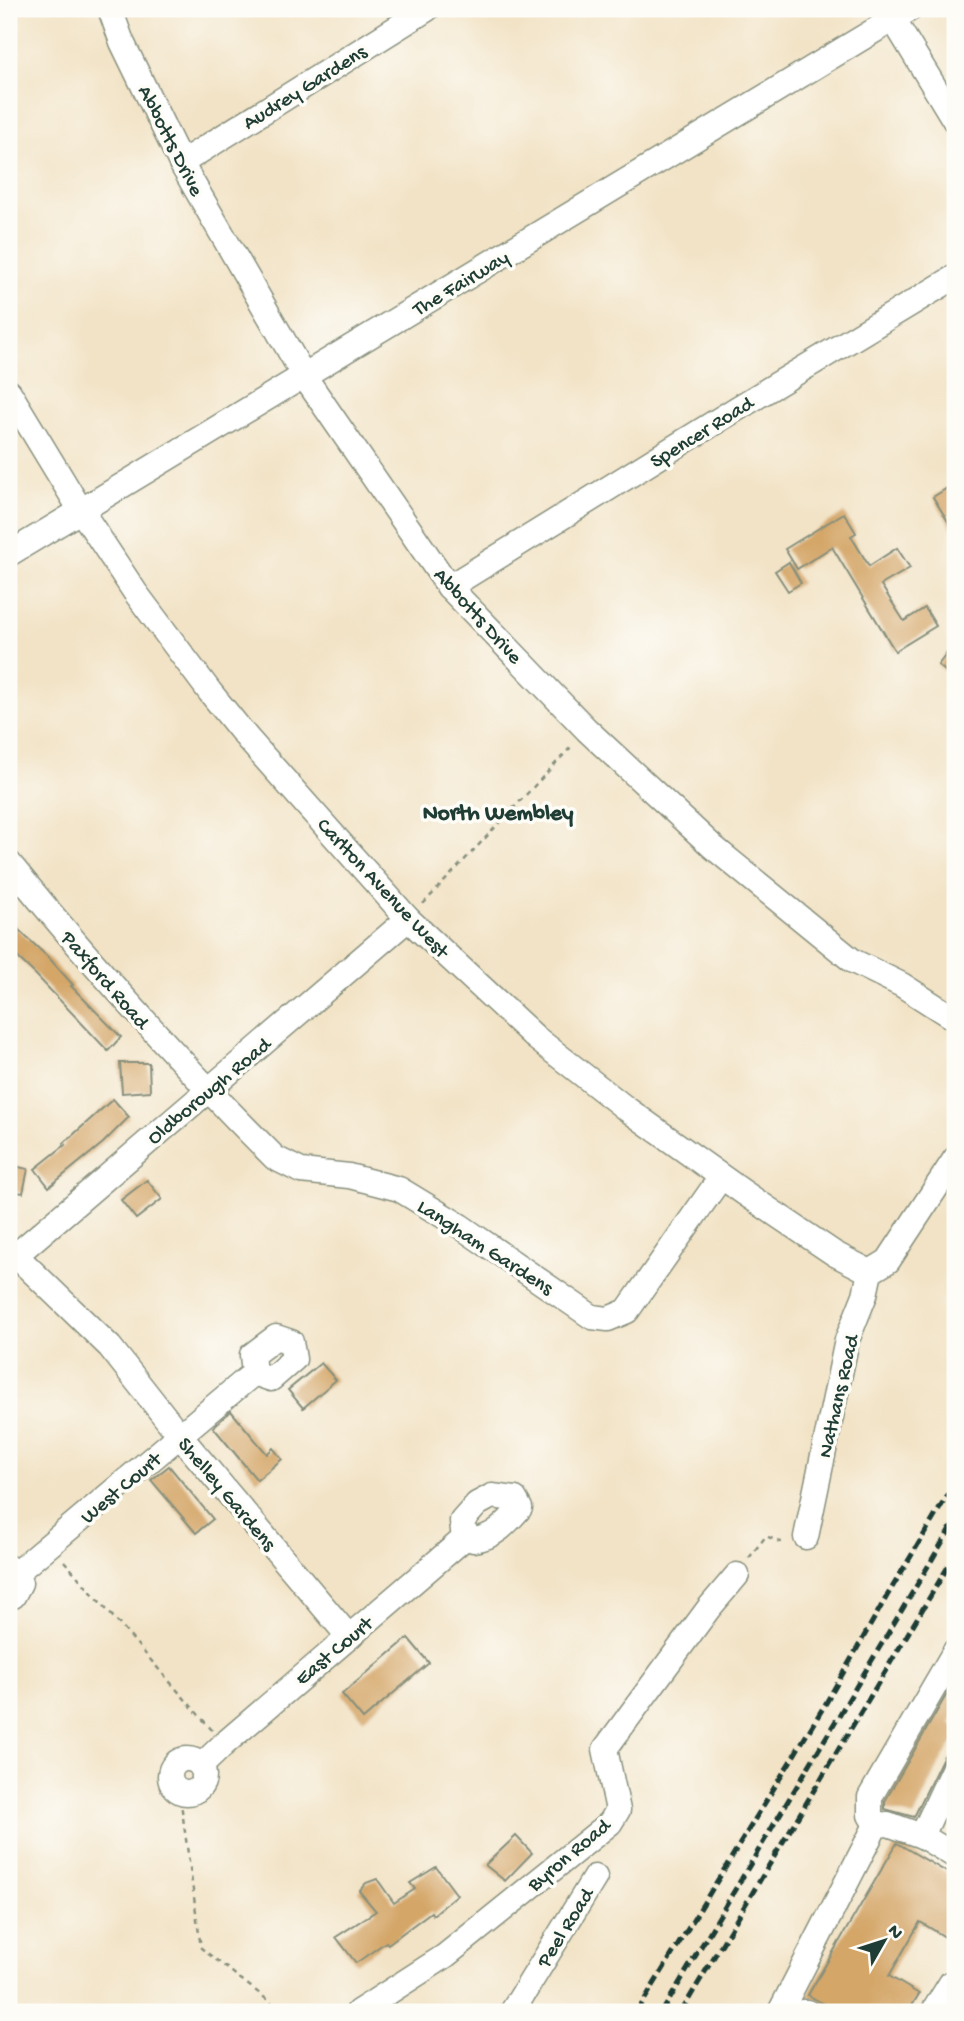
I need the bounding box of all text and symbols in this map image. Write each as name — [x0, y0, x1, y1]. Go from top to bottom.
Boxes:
street label: Audrey Gardens — [239, 40, 373, 137]
street label: Abbotts Drive — [130, 82, 208, 202]
street label: The Fairway — [408, 247, 514, 324]
street label: Spencer Road — [647, 391, 761, 476]
street label: Abbotts Drive — [427, 564, 527, 672]
district label: North Wembley — [423, 801, 574, 828]
street label: Carlton Avenue West — [310, 814, 455, 966]
street label: Paxford Road — [53, 926, 154, 1037]
street label: Oldborough Road — [143, 1033, 278, 1152]
street label: Langham Gardens — [411, 1196, 558, 1303]
street label: Nathans Road — [814, 1331, 867, 1461]
street label: Shelley Gardens — [171, 1433, 281, 1558]
street label: West Court — [77, 1447, 170, 1531]
street label: East Court — [291, 1611, 381, 1693]
street label: Byron Road — [523, 1814, 618, 1899]
street label: Peel Road — [532, 1883, 602, 1974]
north arrow — [848, 1906, 918, 1976]
text: N — [882, 1920, 907, 1945]

